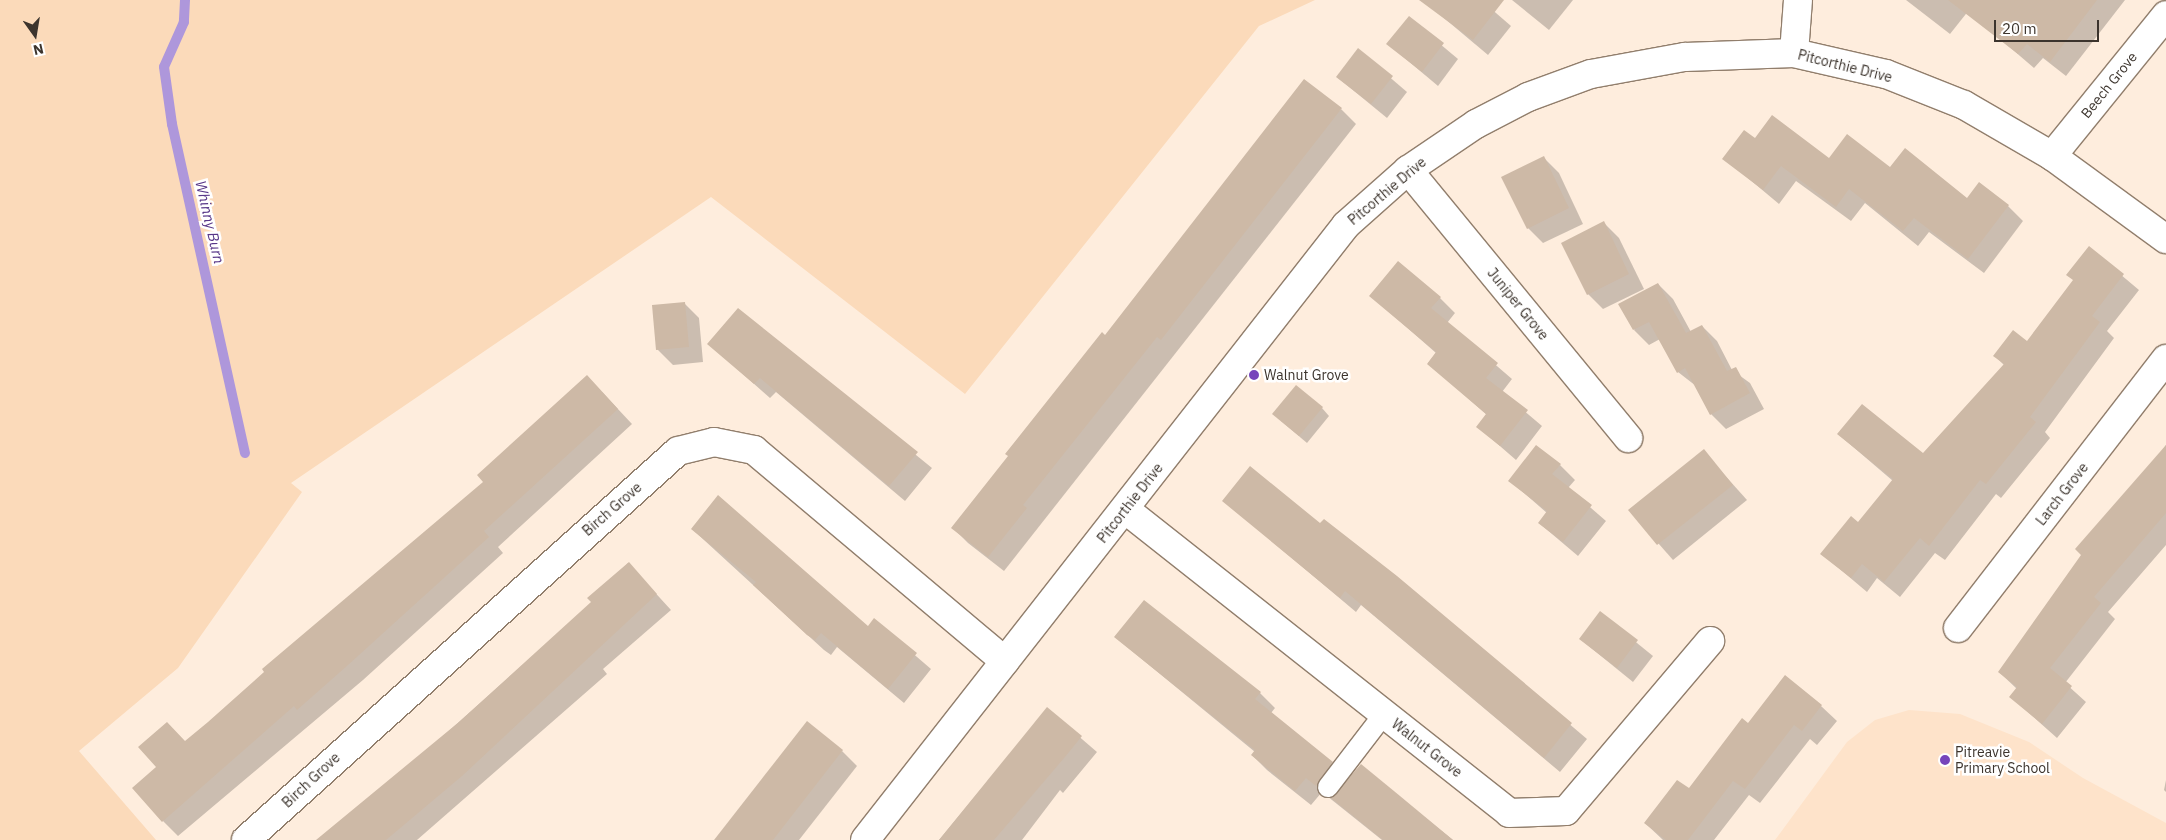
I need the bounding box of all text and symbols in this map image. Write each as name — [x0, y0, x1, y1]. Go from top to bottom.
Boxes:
north arrow — [10, 10, 60, 60]
scale bar — [1996, 10, 2101, 42]
text: 20 m — [2002, 19, 2037, 38]
text: N — [31, 40, 45, 60]
street label: Pitcorthie Drive — [1796, 46, 1894, 86]
street label: Beech Grove — [2077, 49, 2141, 121]
street label: Pitcorthie Drive — [1345, 153, 1429, 229]
water label: Whinny Burn — [192, 179, 228, 265]
street label: Juniper Grove — [1484, 265, 1552, 343]
place label: Walnut Grove — [1264, 367, 1349, 383]
marker: Walnut Grove — [1248, 369, 1260, 381]
street label: Larch Grove — [2032, 459, 2092, 529]
street label: Pitcorthie Drive — [1094, 460, 1166, 546]
street label: Birch Grove — [579, 479, 645, 539]
street label: Walnut Grove — [1388, 715, 1466, 781]
place label: Pitreavie Primary School — [1955, 744, 2050, 776]
street label: Birch Grove — [279, 749, 343, 811]
marker: Pitreavie Primary School — [1939, 754, 1951, 766]

